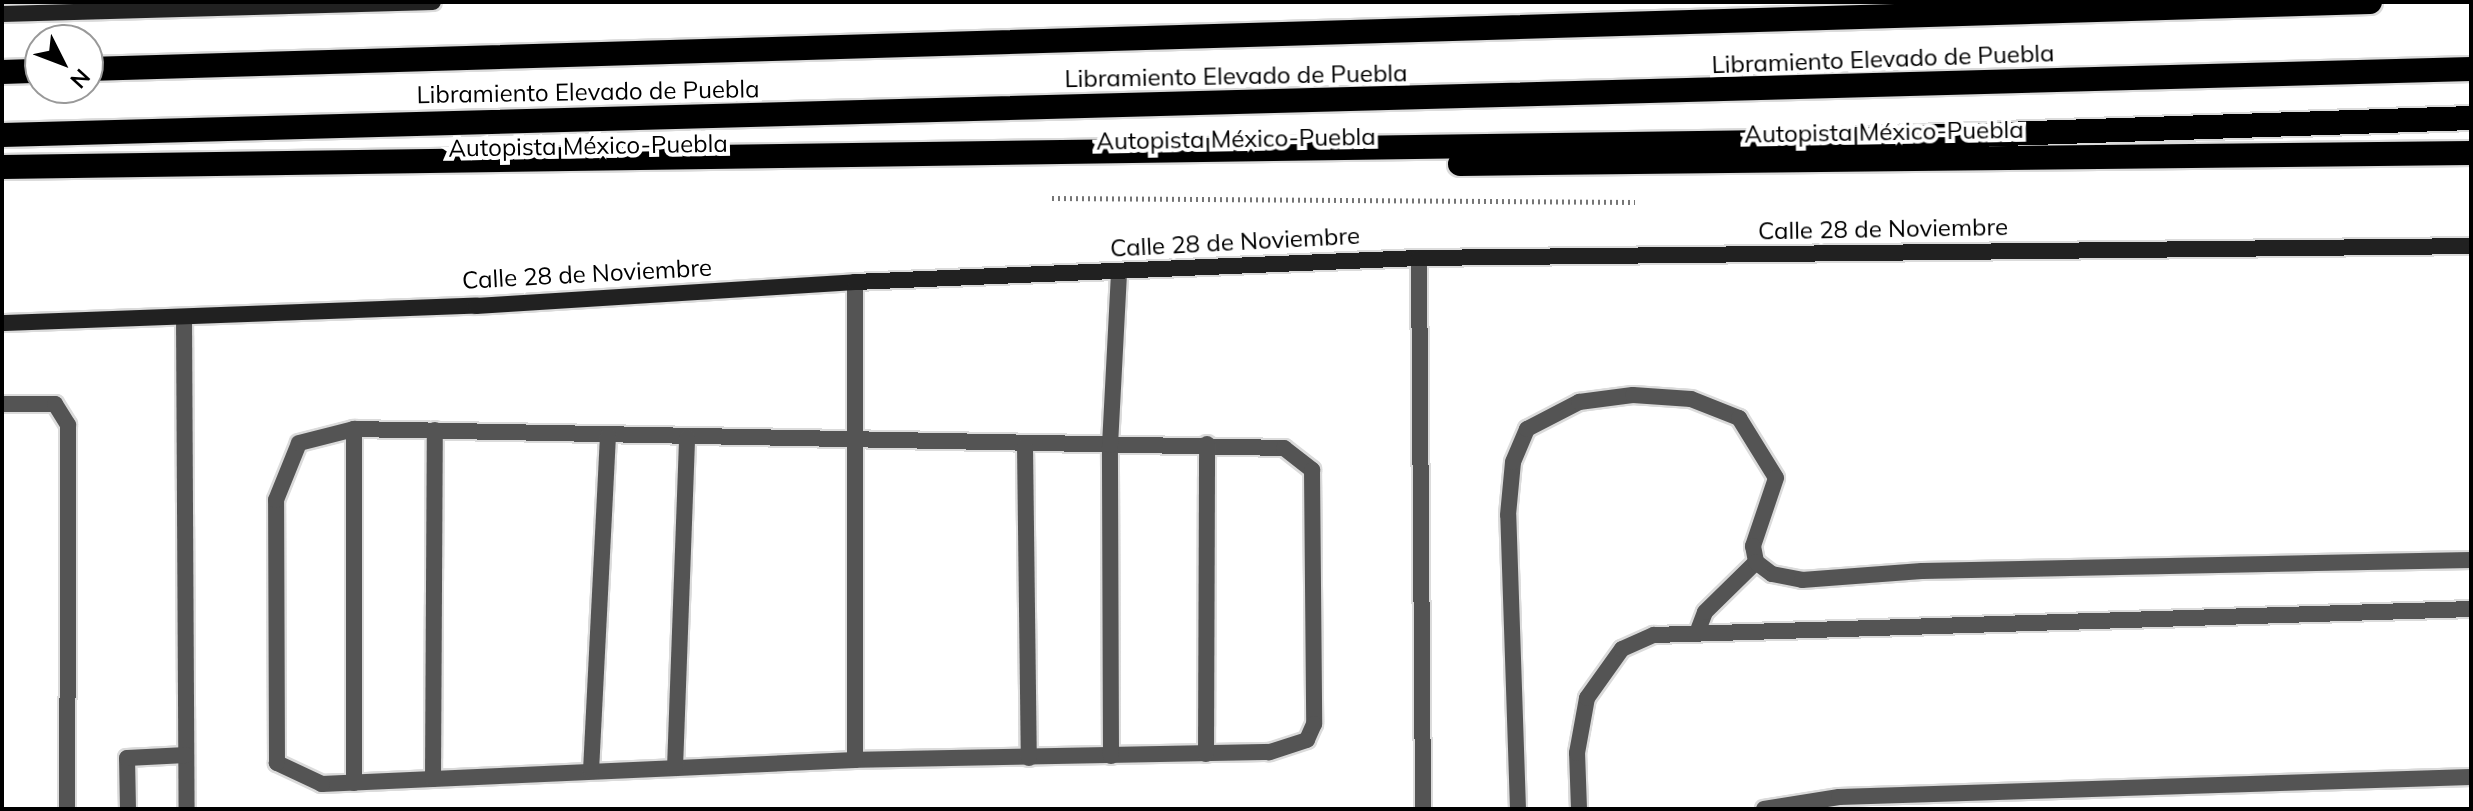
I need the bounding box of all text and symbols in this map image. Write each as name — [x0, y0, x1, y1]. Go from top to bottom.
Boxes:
north arrow — [24, 24, 104, 104]
street label: Libramiento Elevado de Puebla — [1711, 39, 2055, 79]
street label: Libramiento Elevado de Puebla — [1064, 59, 1408, 93]
text: N — [64, 63, 96, 94]
street label: Libramiento Elevado de Puebla — [416, 75, 760, 109]
street label: Autopista México-Puebla — [1744, 115, 2024, 149]
street label: Autopista México-Puebla — [1096, 122, 1376, 156]
street label: Autopista México-Puebla — [448, 129, 728, 163]
street label: Calle 28 de Noviembre — [1758, 212, 2008, 246]
street label: Calle 28 de Noviembre — [1109, 221, 1361, 263]
street label: Calle 28 de Noviembre — [461, 253, 713, 295]

